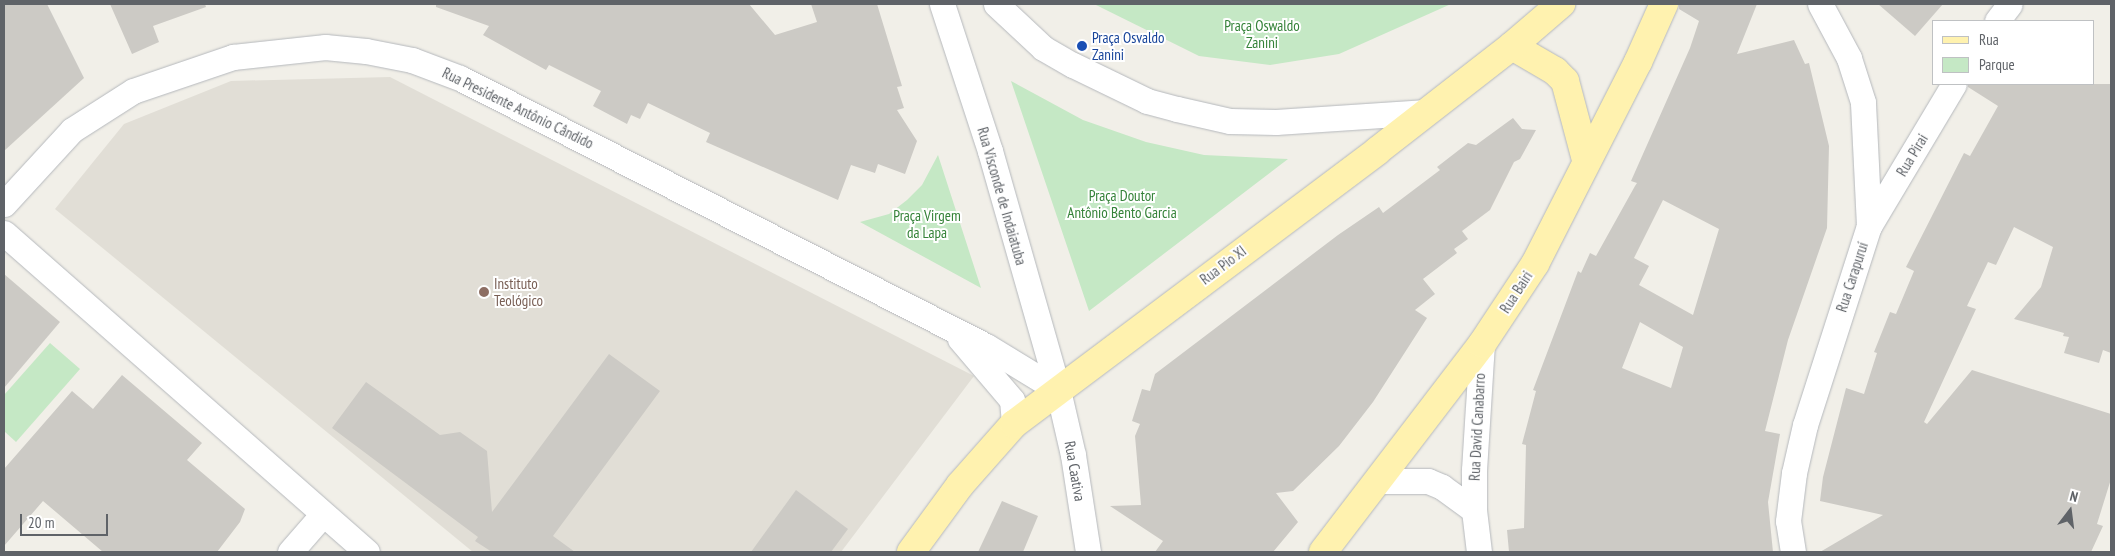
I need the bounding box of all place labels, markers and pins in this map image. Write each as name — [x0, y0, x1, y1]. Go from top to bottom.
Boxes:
place label: Praça Osvaldo Zanini — [1092, 28, 1165, 63]
marker: Praça Osvaldo Zanini — [1076, 40, 1088, 52]
place label: Instituto Teológico — [494, 274, 543, 309]
marker: Instituto Teológico — [478, 286, 490, 298]

